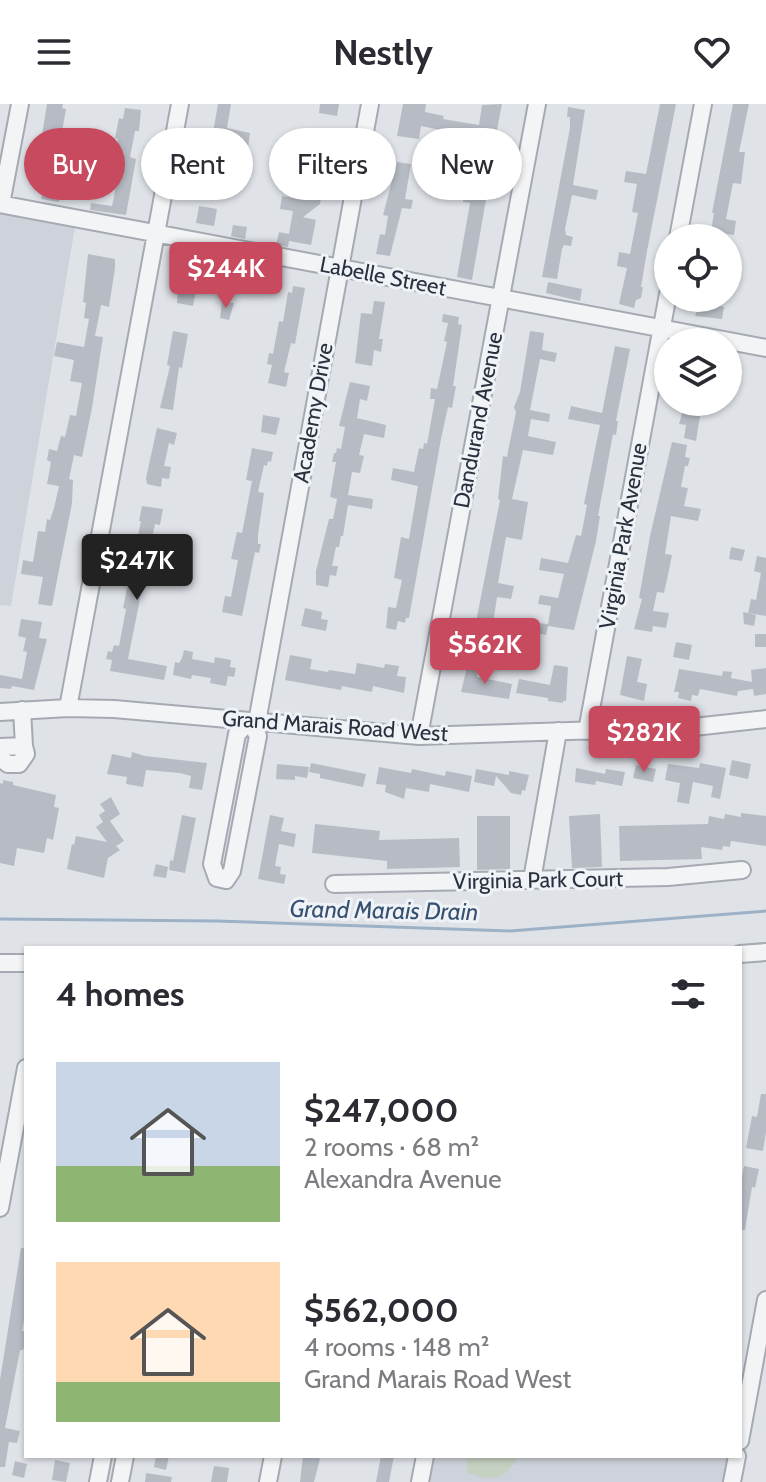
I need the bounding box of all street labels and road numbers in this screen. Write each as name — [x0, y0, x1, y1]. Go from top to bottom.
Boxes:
street label: Labelle Street — [318, 251, 449, 302]
street label: Dandurand Avenue — [448, 330, 508, 510]
street label: Academy Drive — [287, 341, 339, 485]
street label: Virginia Park Avenue — [593, 441, 653, 631]
street label: Grand Marais Road West — [221, 705, 449, 747]
street label: Virginia Park Court — [453, 865, 624, 895]

